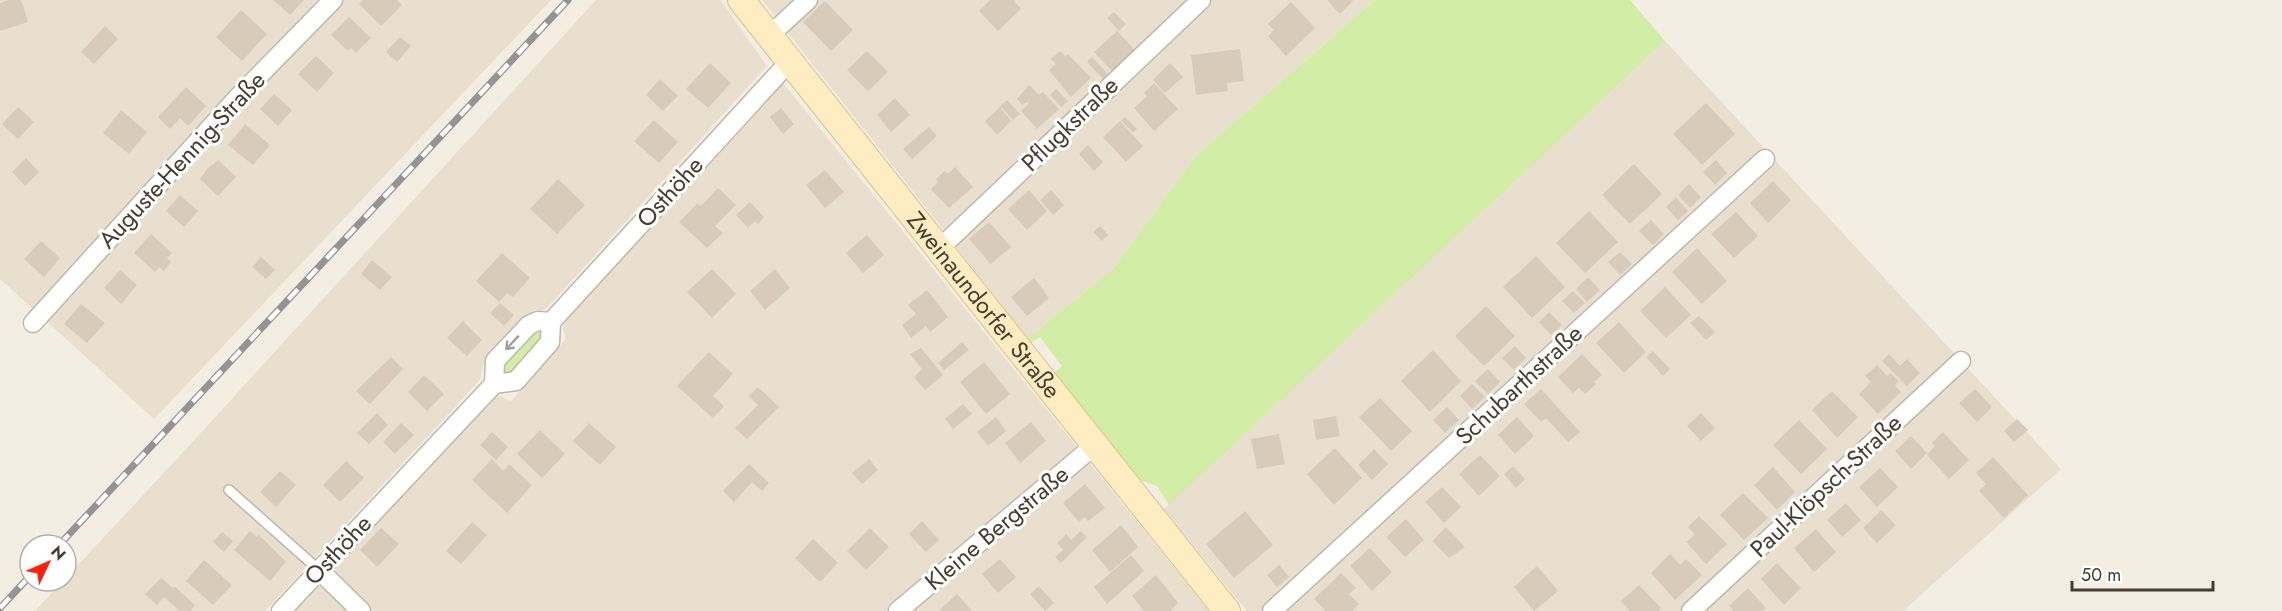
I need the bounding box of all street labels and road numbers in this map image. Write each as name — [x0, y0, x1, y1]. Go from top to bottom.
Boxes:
street label: Auguste-Hennig-Straße — [90, 63, 273, 256]
street label: Pflugkstraße — [1013, 68, 1126, 179]
street label: Osthöhe — [628, 148, 711, 235]
street label: Zweinaundorfer Straße — [899, 204, 1070, 406]
street label: Schubarthstraße — [1447, 316, 1590, 453]
street label: Paul-Klöpsch-Straße — [1742, 406, 1909, 565]
street label: Kleine Bergstraße — [917, 457, 1076, 598]
street label: Osthöhe — [296, 507, 379, 593]

